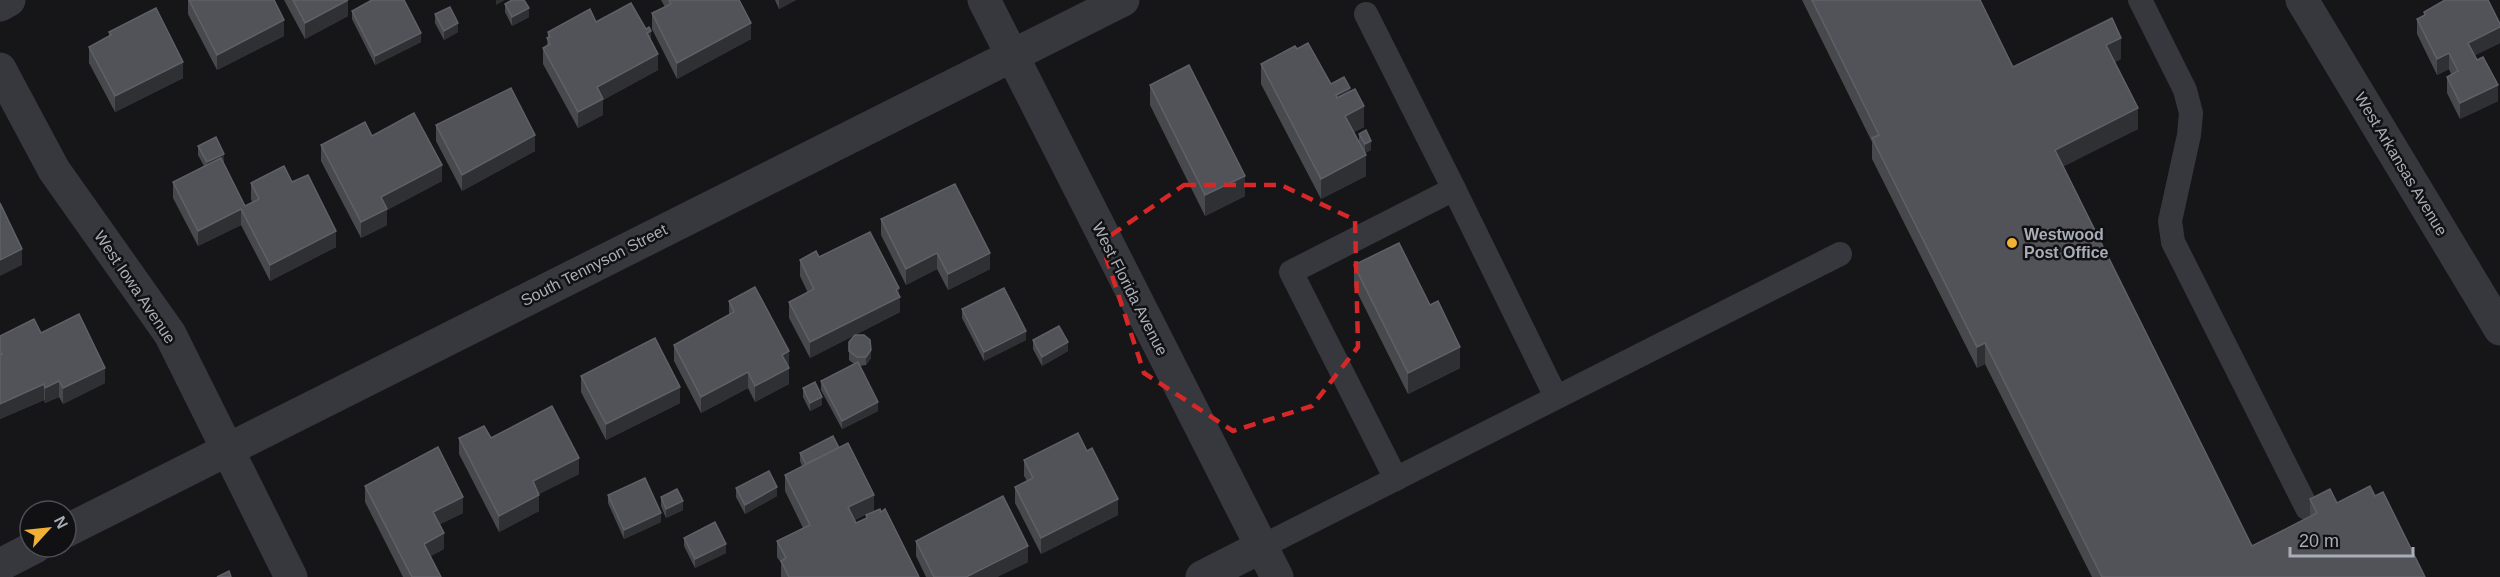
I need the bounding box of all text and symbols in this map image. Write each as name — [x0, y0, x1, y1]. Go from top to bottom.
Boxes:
street label: West Arkansas Avenue — [2351, 89, 2451, 239]
street label: South Tennyson Street — [518, 220, 670, 309]
street label: West Florida Avenue — [1089, 220, 1171, 358]
place label: Westwood Post Office — [2024, 226, 2109, 261]
street label: West Iowa Avenue — [91, 228, 179, 347]
marker: Westwood Post Office — [2005, 236, 2019, 250]
north arrow — [18, 499, 78, 559]
text: N — [51, 513, 71, 531]
scale bar — [2290, 520, 2413, 558]
text: 20 m — [2299, 531, 2339, 551]

